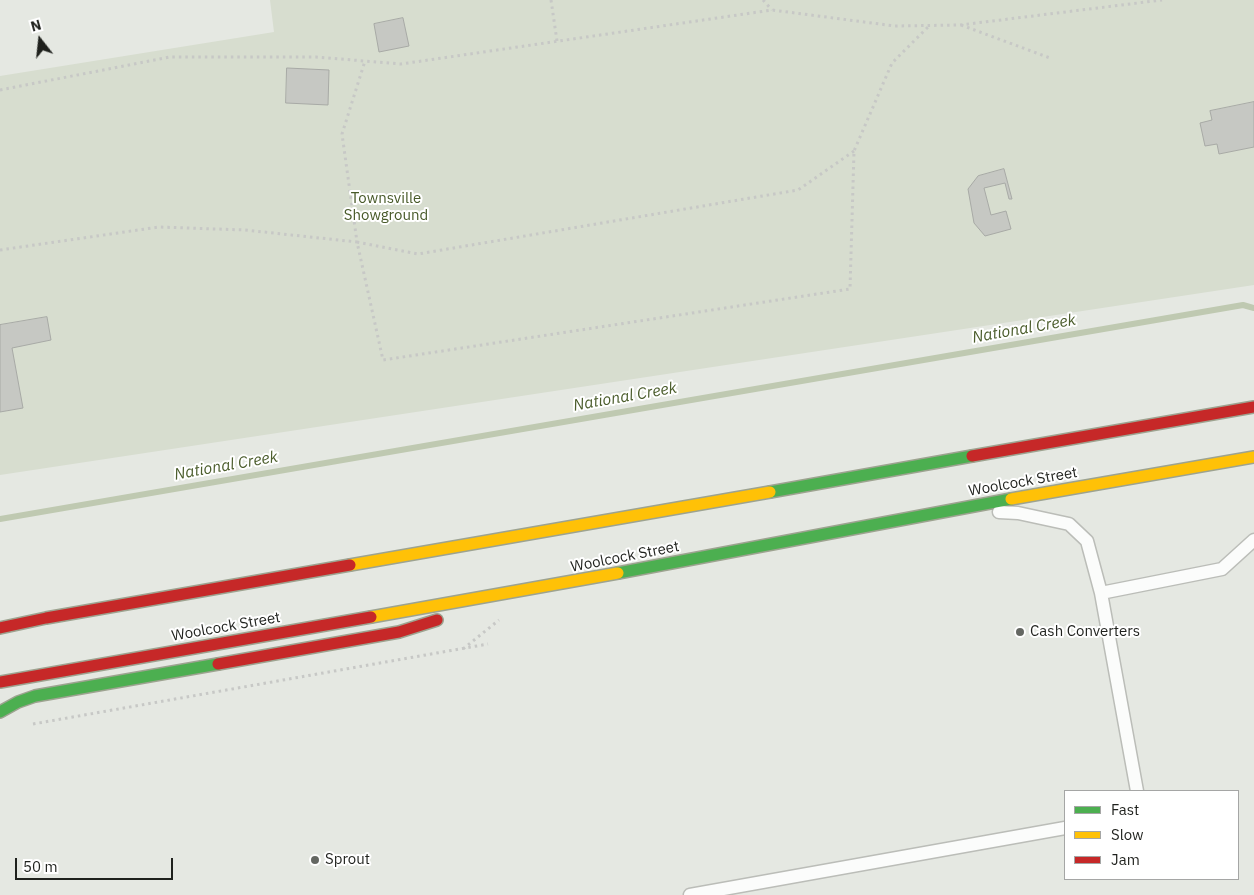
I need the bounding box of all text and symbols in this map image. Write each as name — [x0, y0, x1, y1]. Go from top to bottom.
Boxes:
north arrow — [15, 15, 65, 65]
text: N — [29, 16, 43, 36]
park label: Townsville Showground — [344, 190, 428, 225]
water label: National Creek — [971, 310, 1077, 348]
water label: National Creek — [572, 378, 678, 416]
water label: National Creek — [173, 447, 279, 485]
street label: Woolcock Street — [967, 464, 1079, 500]
street label: Woolcock Street — [569, 538, 681, 576]
street label: Woolcock Street — [170, 609, 282, 645]
place label: Cash Converters — [1030, 623, 1140, 641]
marker: Cash Converters — [1014, 626, 1026, 638]
legend — [1064, 790, 1239, 880]
text: Fast — [1111, 800, 1139, 819]
text: Slow — [1111, 825, 1144, 844]
scale bar — [18, 848, 175, 880]
text: Jam — [1111, 850, 1140, 869]
place label: Sprout — [325, 851, 370, 869]
marker: Sprout — [309, 854, 321, 866]
text: 50 m — [23, 857, 58, 876]

